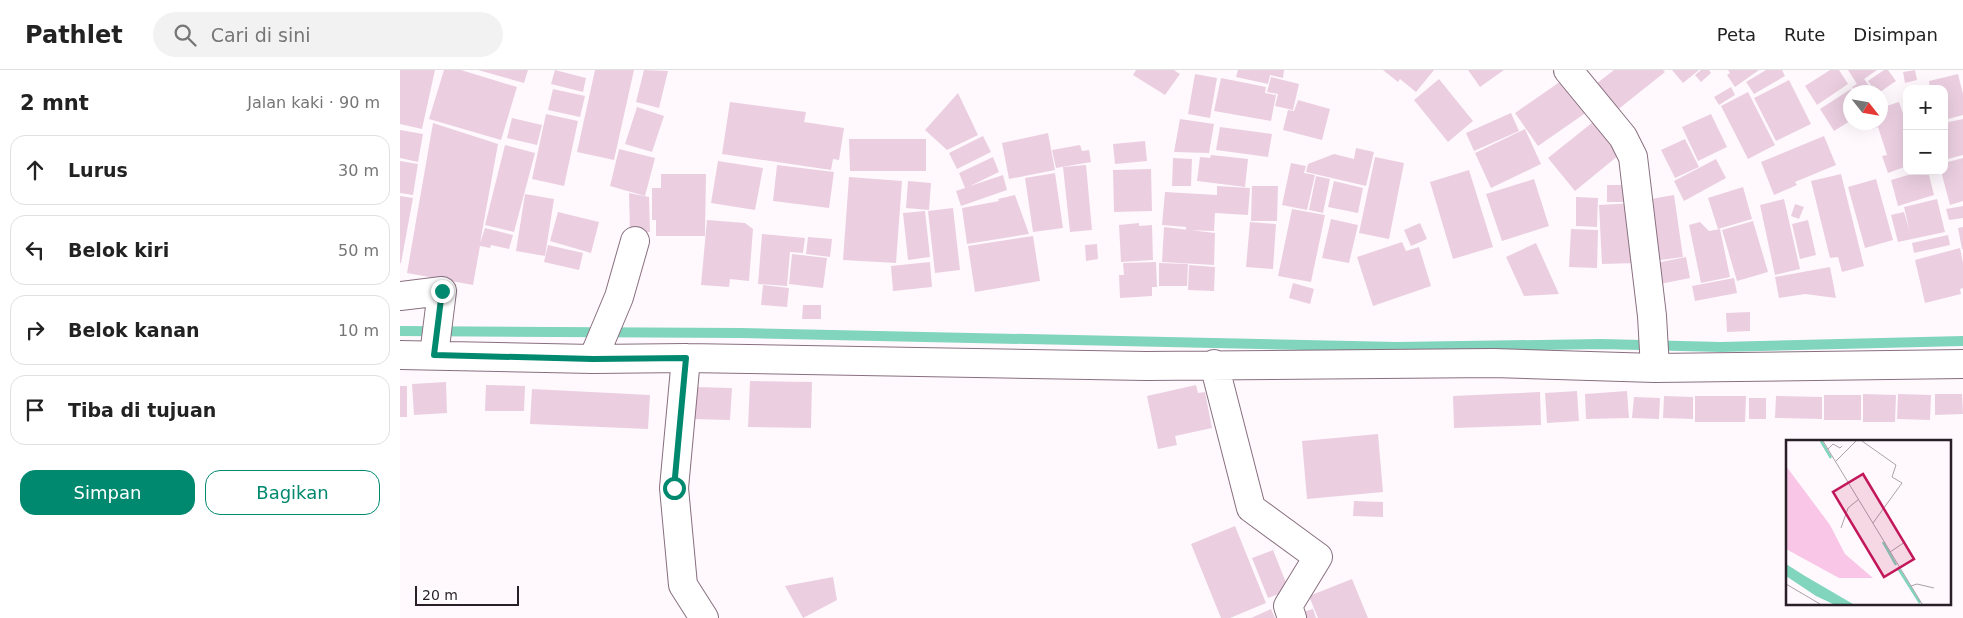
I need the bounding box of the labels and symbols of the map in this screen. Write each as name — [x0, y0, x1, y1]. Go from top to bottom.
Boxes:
north arrow — [1843, 85, 1888, 130]
route end — [431, 280, 454, 303]
inset map — [1786, 440, 1950, 606]
route start — [663, 477, 686, 500]
scale bar — [415, 583, 519, 606]

